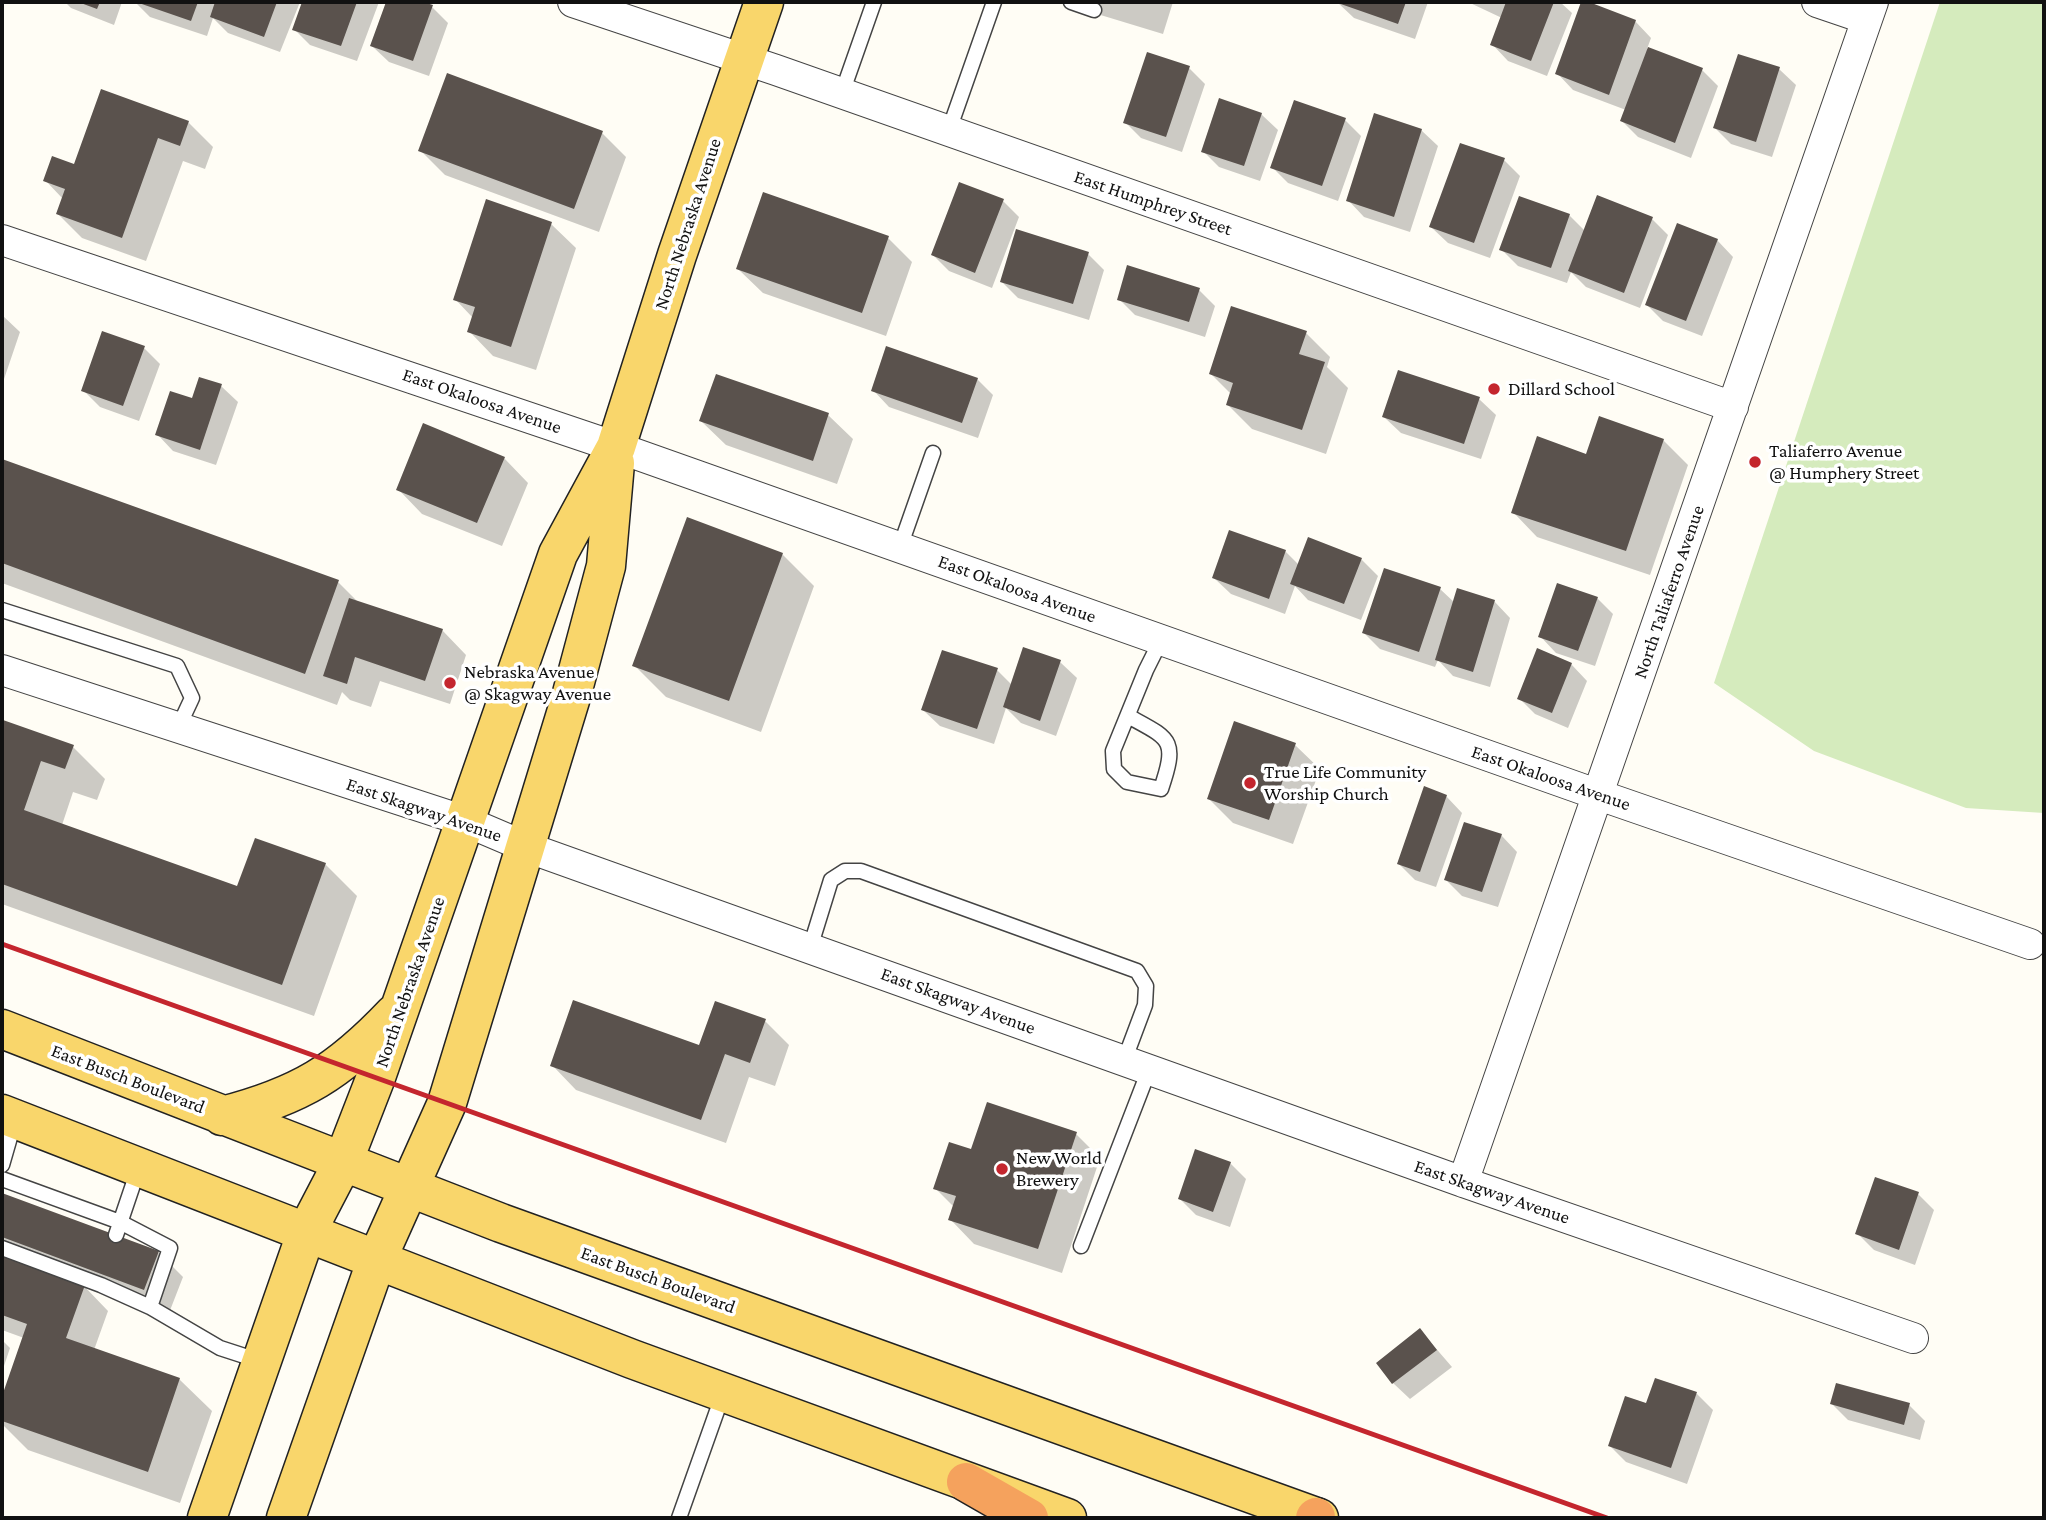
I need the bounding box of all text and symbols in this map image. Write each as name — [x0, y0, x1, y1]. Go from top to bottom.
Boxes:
street label: North Nebraska Avenue — [650, 135, 726, 313]
street label: East Humphrey Street — [1071, 165, 1235, 241]
street label: East Okaloosa Avenue — [400, 363, 564, 439]
place label: Dillard School — [1508, 378, 1615, 400]
marker: Dillard School — [1486, 381, 1502, 397]
place label: Taliaferro Avenue @ Humphery Street — [1769, 440, 1919, 484]
marker: Taliaferro Avenue @ Humphery Street — [1747, 454, 1763, 470]
street label: North Taliaferro Avenue — [1629, 502, 1709, 682]
street label: East Okaloosa Avenue — [935, 550, 1099, 628]
place label: Nebraska Avenue @ Skagway Avenue — [464, 661, 611, 705]
marker: Nebraska Avenue @ Skagway Avenue — [442, 675, 458, 691]
street label: East Okaloosa Avenue — [1469, 740, 1633, 816]
place label: True Life Community Worship Church — [1264, 761, 1426, 805]
street label: East Skagway Avenue — [343, 773, 505, 847]
marker: True Life Community Worship Church — [1242, 775, 1258, 791]
street label: North Nebraska Avenue — [370, 894, 450, 1070]
street label: East Skagway Avenue — [877, 962, 1039, 1040]
street label: East Busch Boulevard — [48, 1039, 208, 1119]
place label: New World Brewery — [1016, 1147, 1102, 1191]
street label: East Skagway Avenue — [1411, 1155, 1573, 1229]
marker: New World Brewery — [994, 1161, 1010, 1177]
street label: East Busch Boulevard — [578, 1241, 738, 1319]

